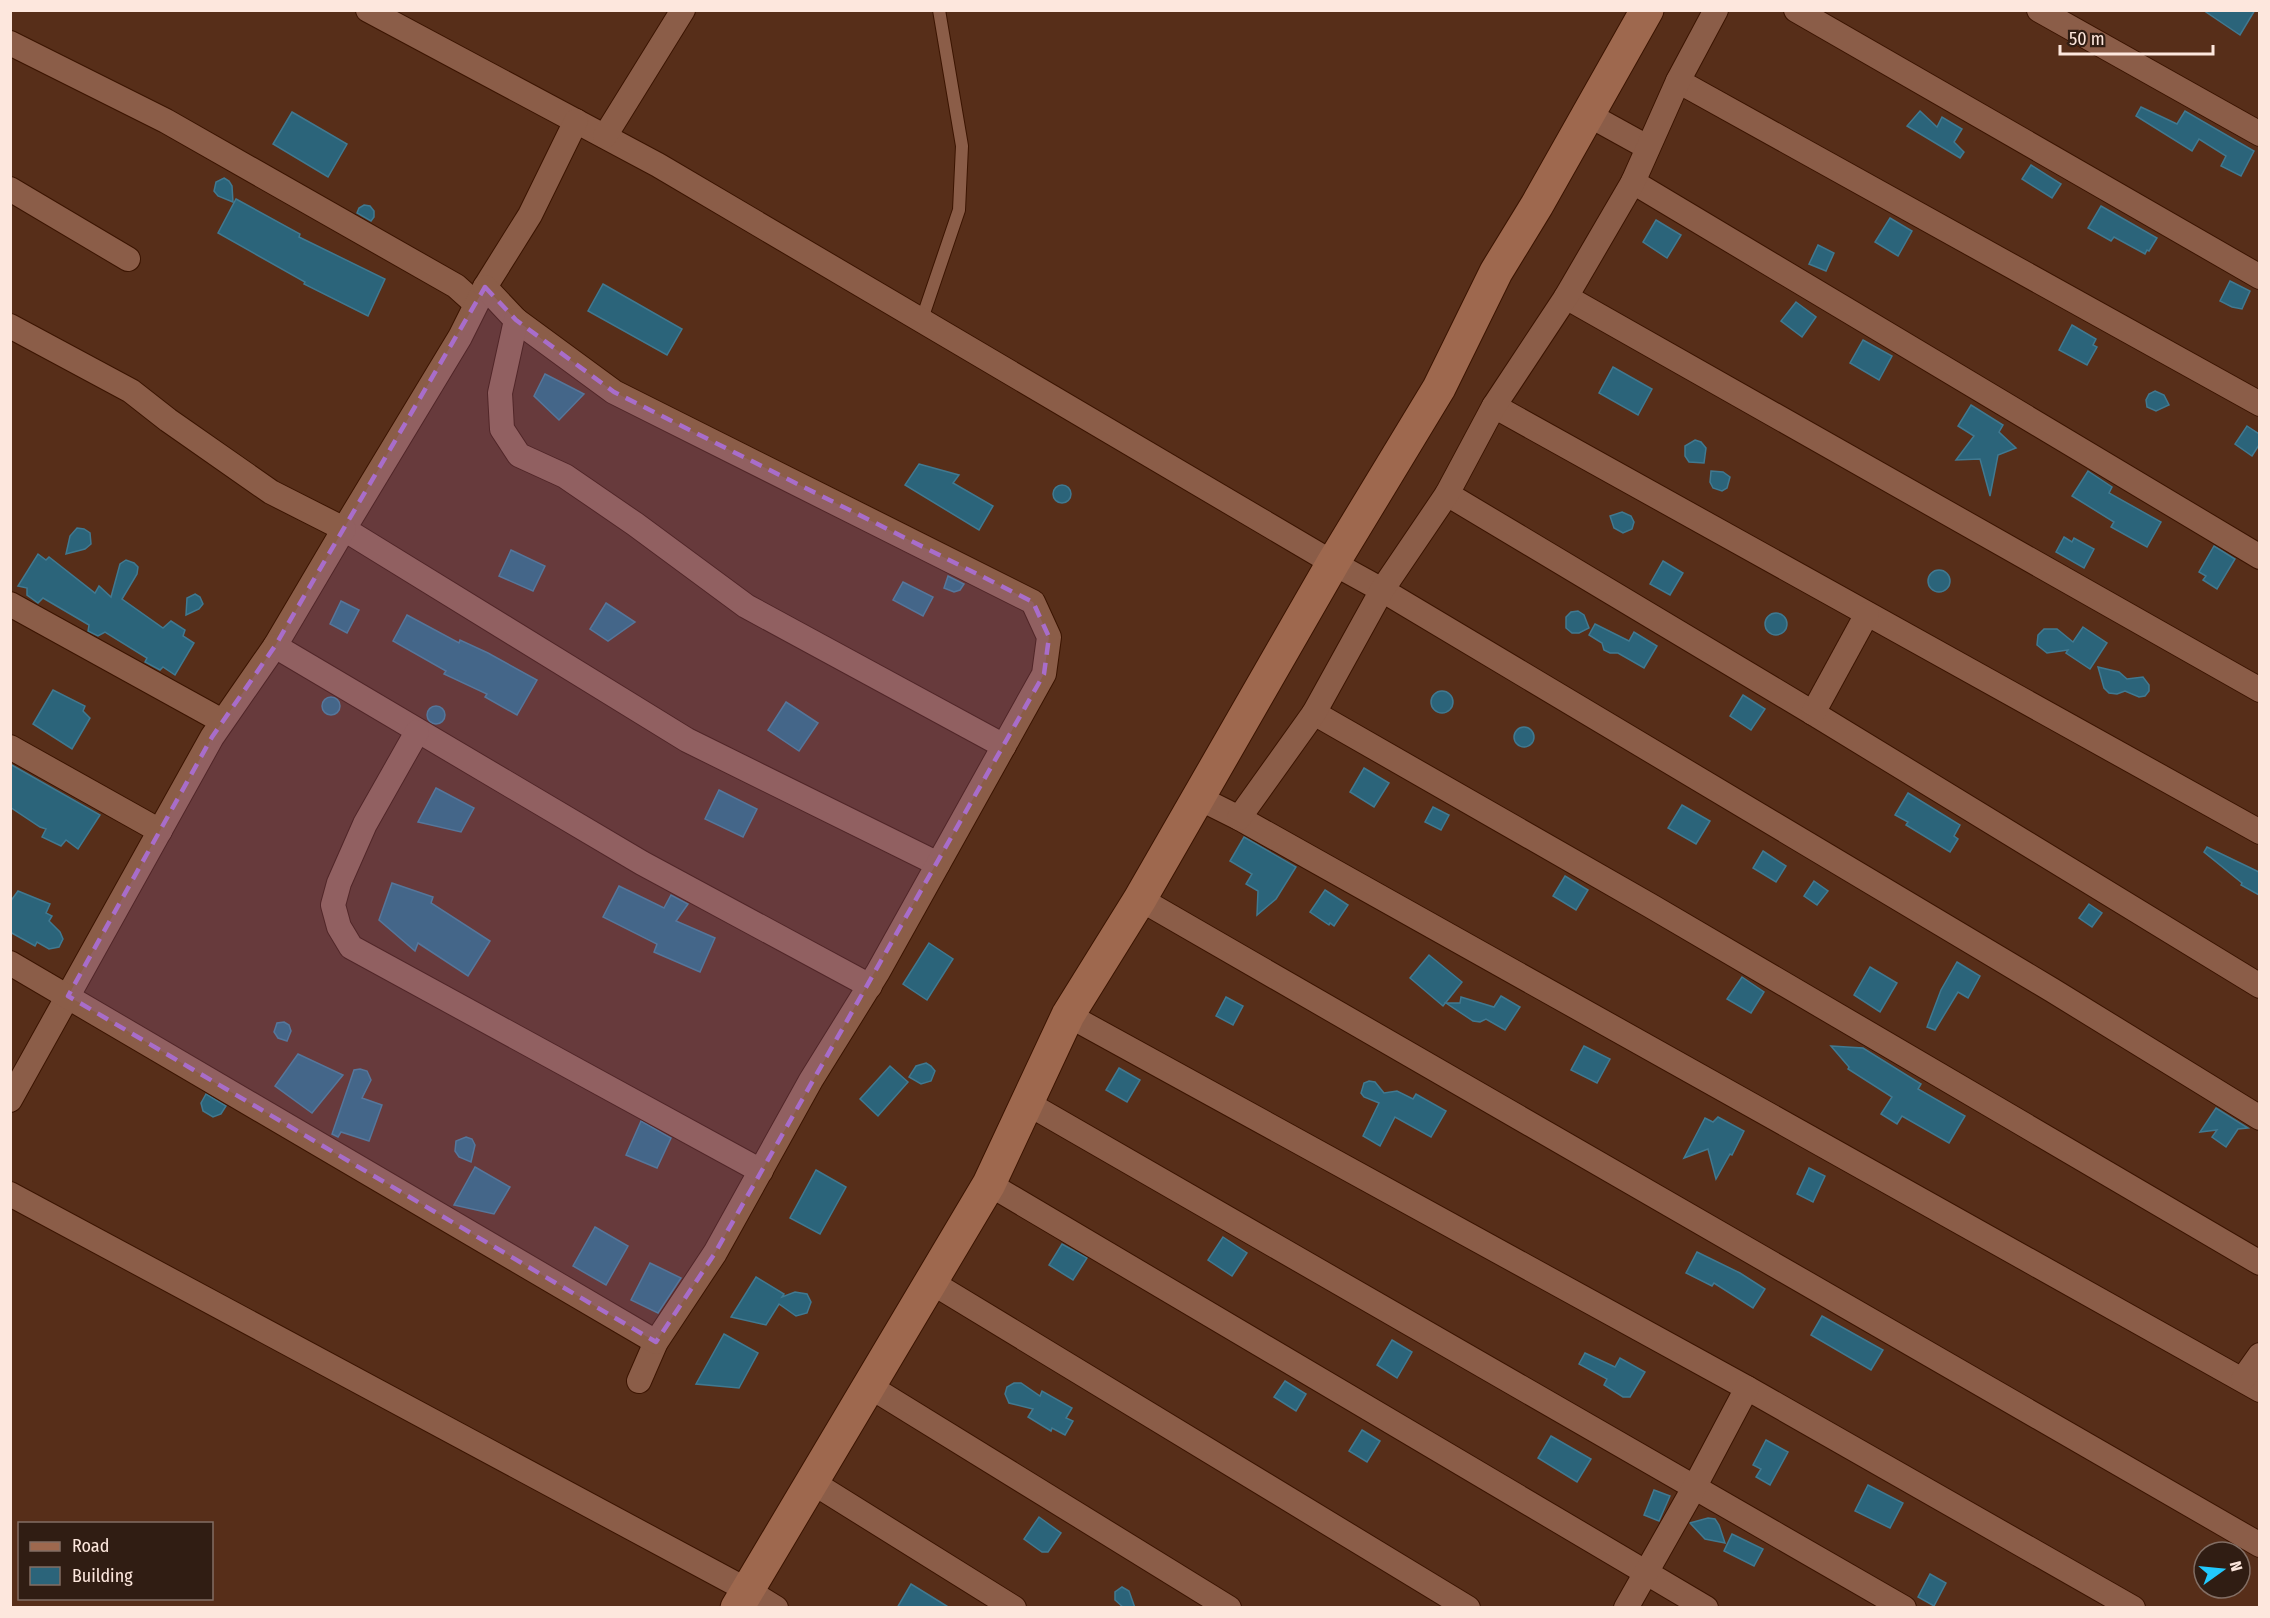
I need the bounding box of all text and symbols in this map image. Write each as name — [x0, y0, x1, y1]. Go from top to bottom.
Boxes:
scale bar — [2060, 18, 2213, 56]
text: 50 m — [2069, 28, 2105, 50]
legend — [18, 1522, 213, 1600]
text: Road — [72, 1535, 109, 1557]
north arrow — [2192, 1540, 2252, 1600]
text: N — [2226, 1559, 2246, 1573]
text: Building — [72, 1565, 133, 1587]

